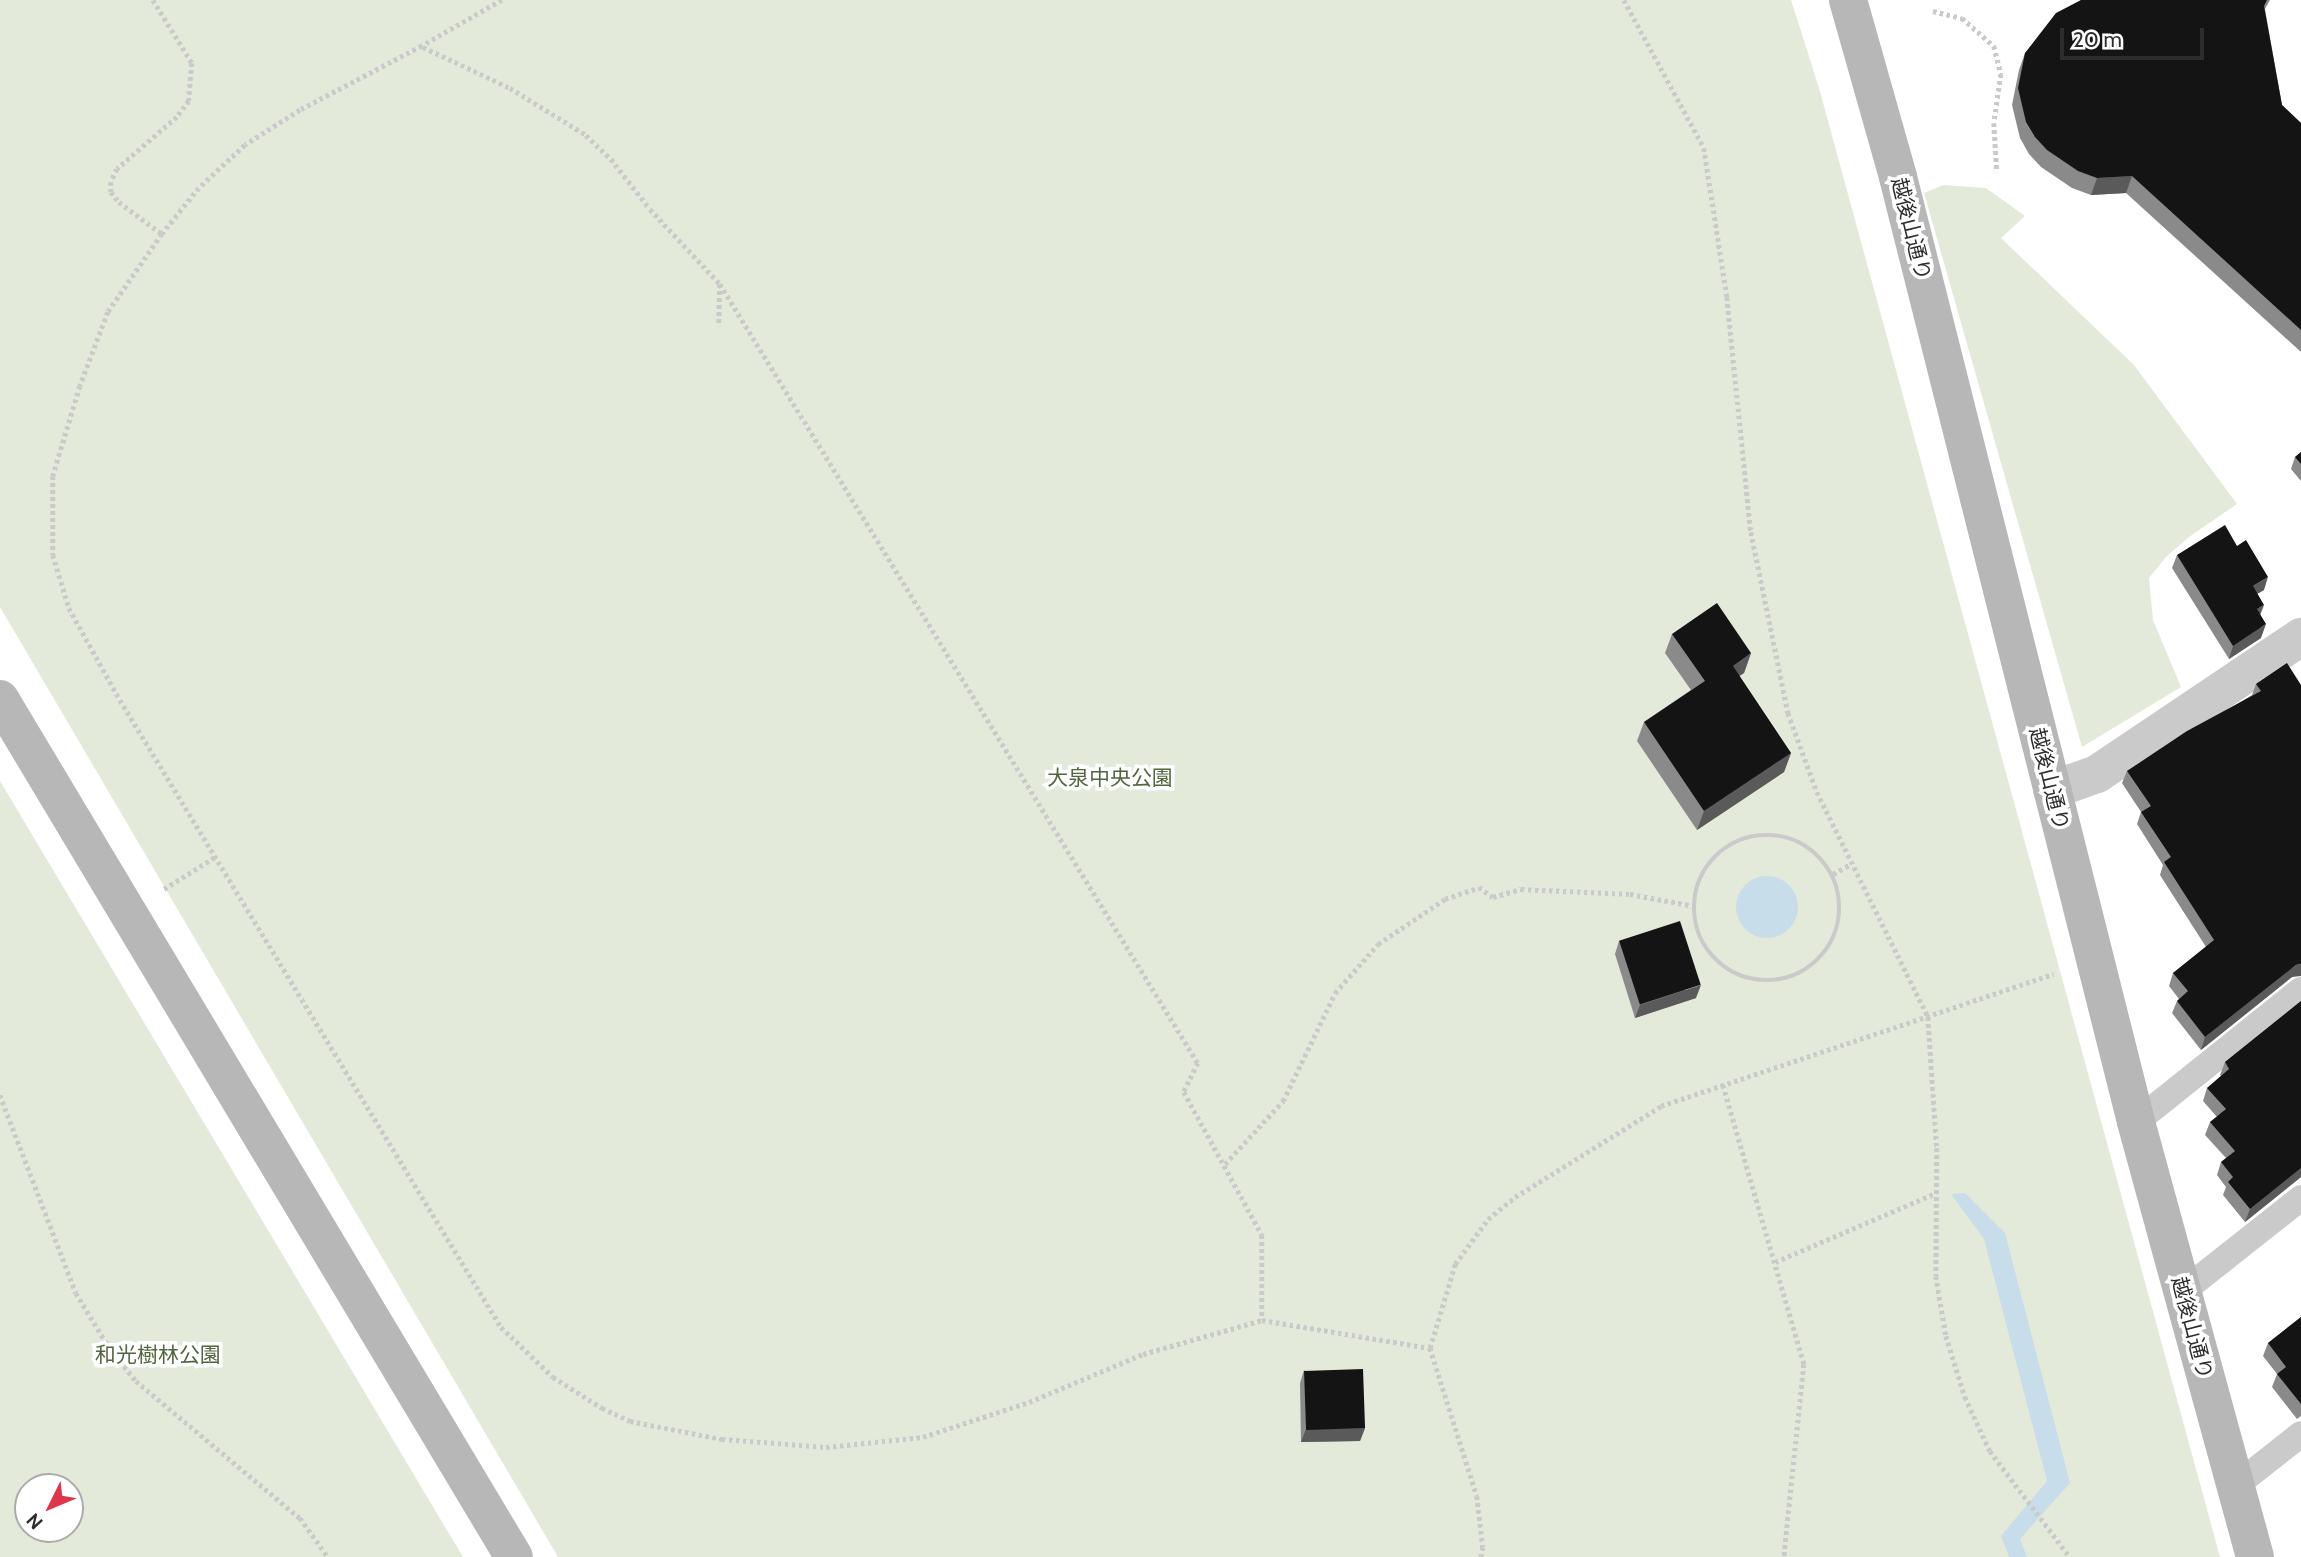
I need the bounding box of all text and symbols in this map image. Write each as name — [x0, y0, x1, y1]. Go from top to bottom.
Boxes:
scale bar — [2063, 14, 2206, 58]
text: 20 m — [2073, 27, 2122, 52]
street label: 越後山通り — [1886, 175, 1936, 283]
street label: 越後山通り — [2024, 725, 2074, 833]
park label: 大泉中央公園 — [1047, 765, 1173, 791]
street label: 越後山通り — [2166, 1274, 2218, 1382]
park label: 和光樹林公園 — [95, 1342, 221, 1368]
north arrow — [14, 1473, 84, 1543]
text: N — [22, 1509, 48, 1534]

